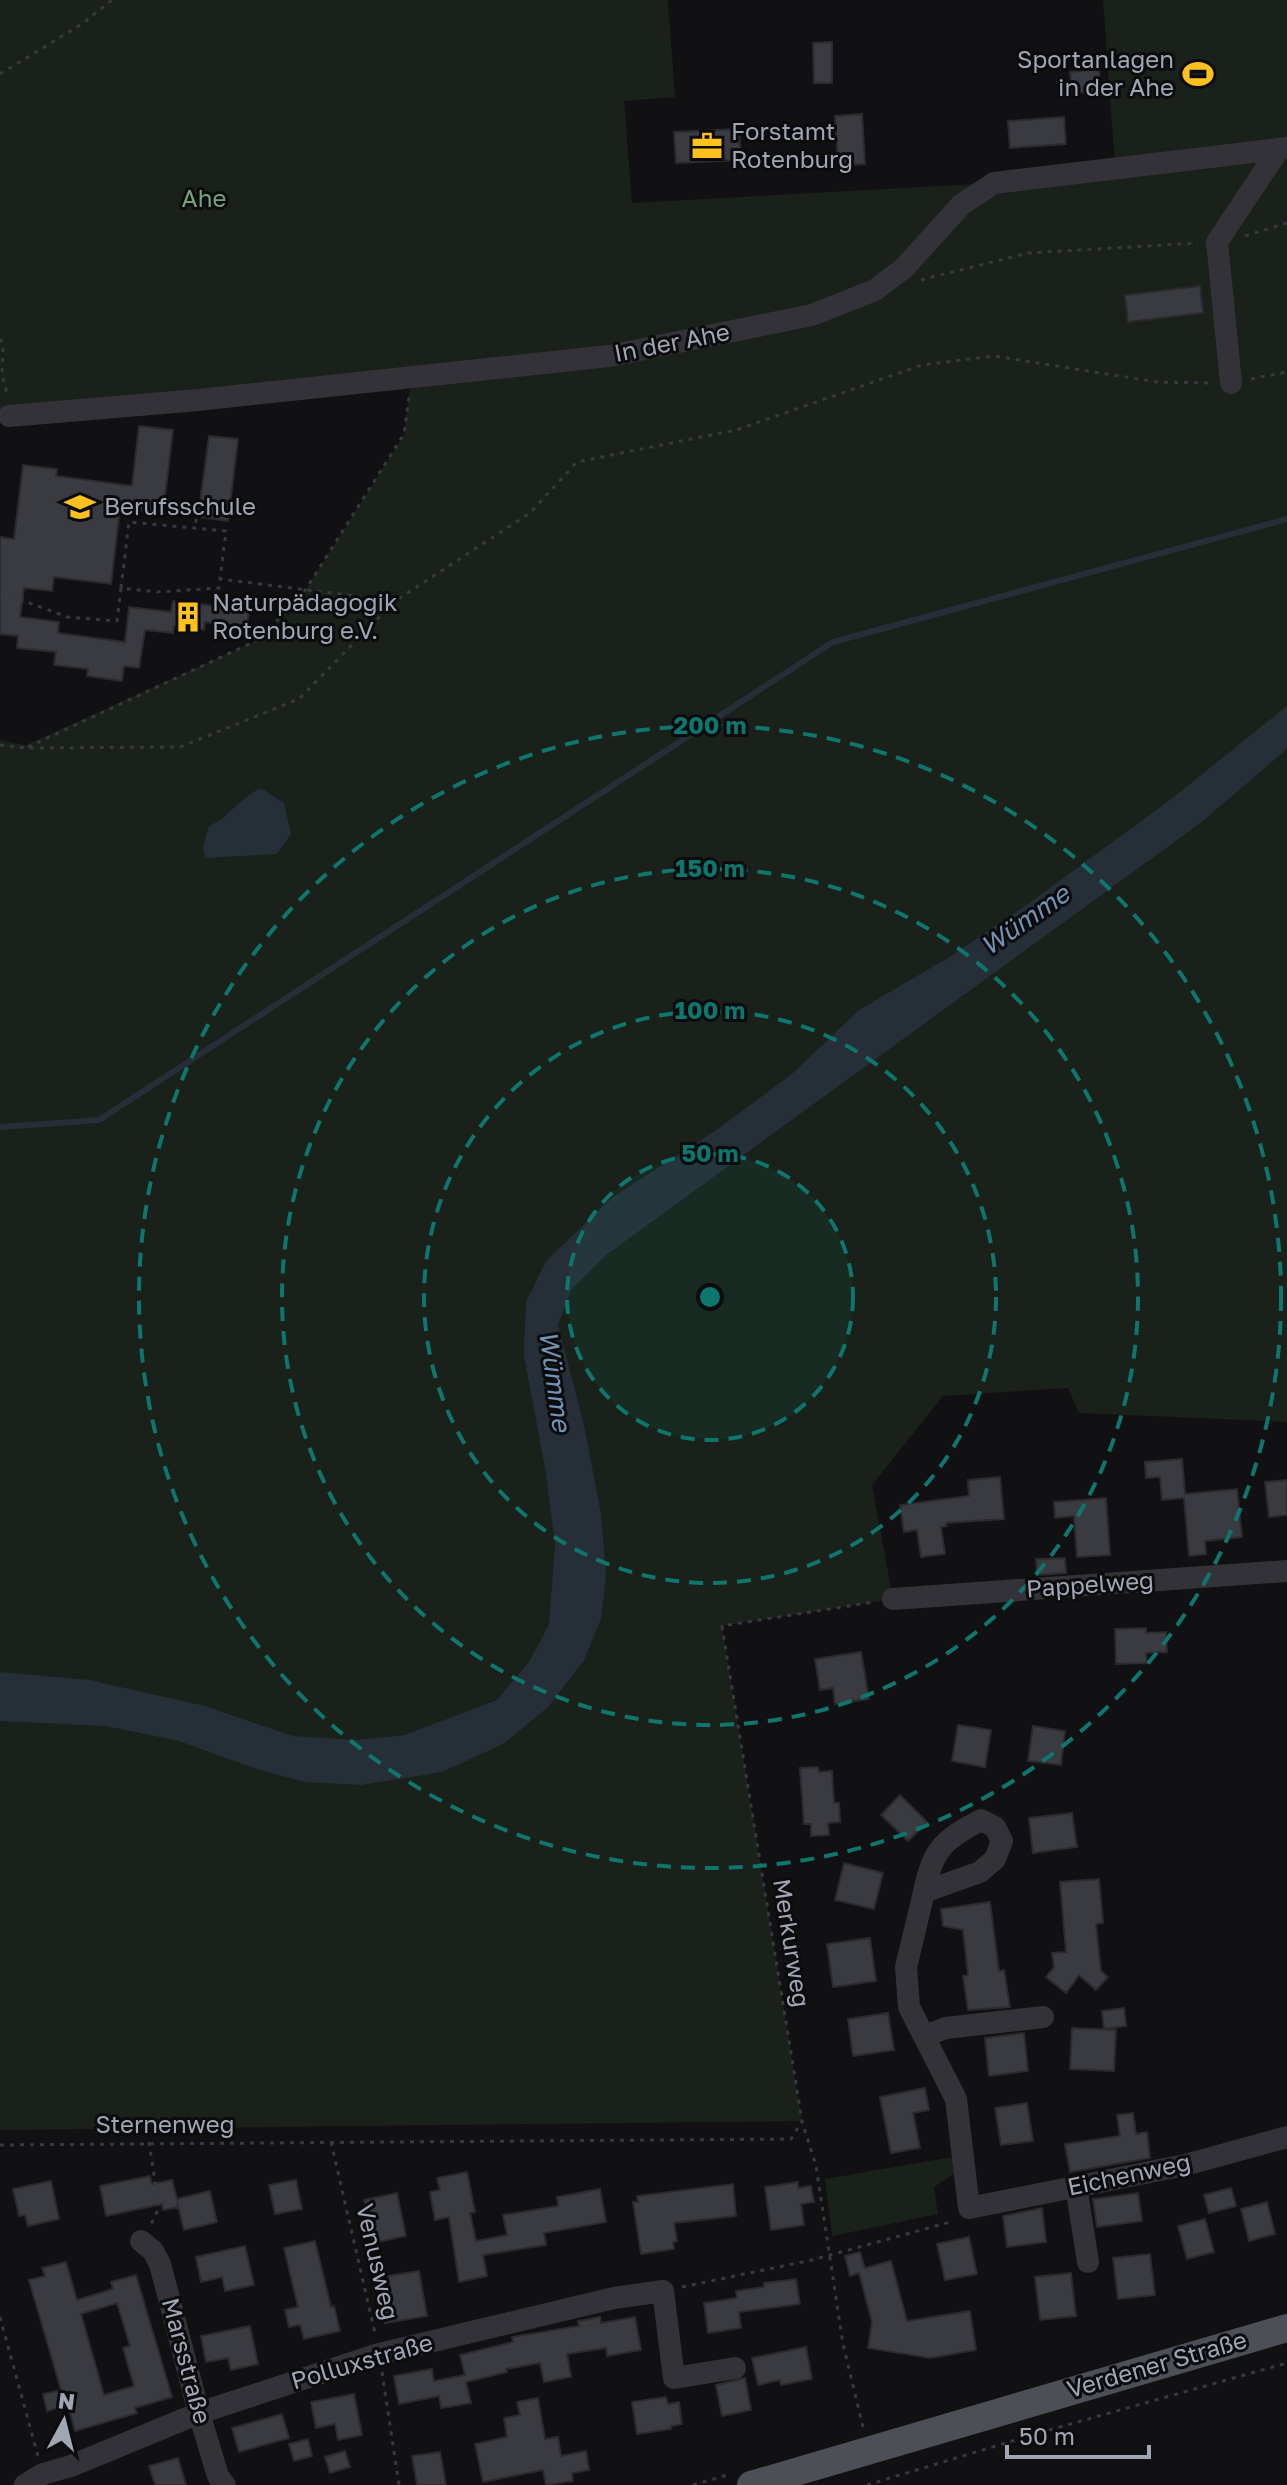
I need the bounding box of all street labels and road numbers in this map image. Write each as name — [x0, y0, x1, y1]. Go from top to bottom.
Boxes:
street label: In der Ahe — [611, 316, 732, 367]
street label: Pappelweg — [1025, 1565, 1155, 1602]
street label: Merkurweg — [768, 1876, 817, 2009]
street label: Sternenweg — [96, 2109, 234, 2138]
street label: Eichenweg — [1064, 2146, 1193, 2201]
street label: Venusweg — [351, 2201, 406, 2323]
street label: Marsstraße — [157, 2294, 218, 2427]
street label: Verdener Straße — [1063, 2324, 1250, 2403]
street label: Polluxstraße — [288, 2327, 436, 2395]

